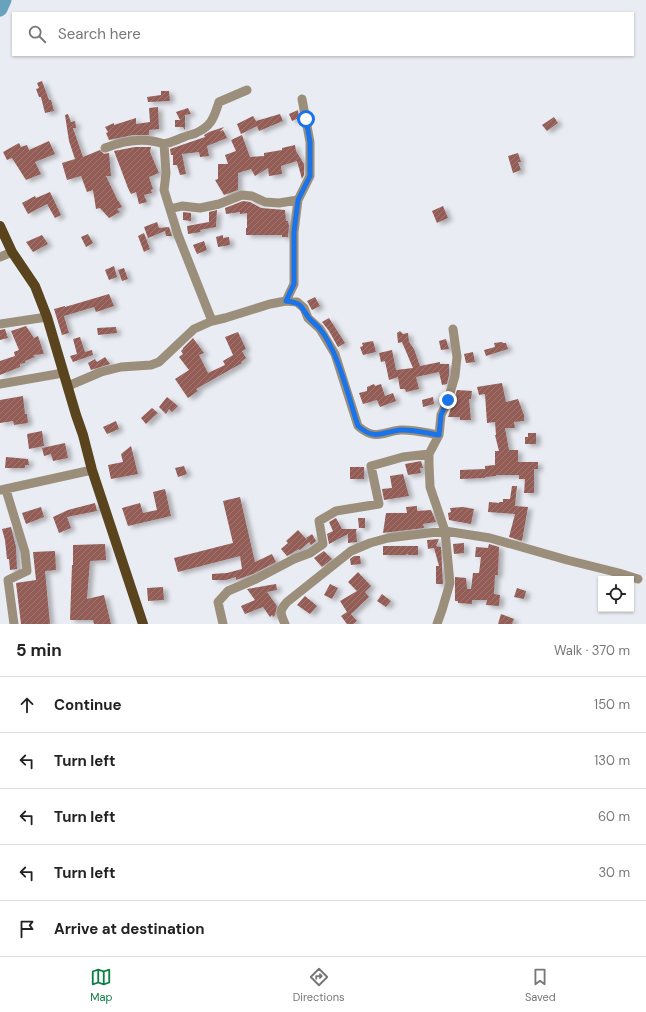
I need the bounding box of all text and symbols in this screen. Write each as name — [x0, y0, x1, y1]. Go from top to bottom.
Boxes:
search box — [12, 12, 634, 56]
icon: search — [26, 23, 48, 45]
text: Search here — [58, 24, 141, 44]
route start — [297, 110, 315, 128]
route end — [439, 391, 457, 409]
map controls — [598, 576, 634, 612]
button: locate — [598, 576, 634, 612]
text: 5 min — [16, 639, 62, 661]
text: Walk · 370 m — [554, 642, 630, 659]
icon: ahead — [16, 694, 38, 716]
text: Continue — [54, 695, 122, 715]
text: 150 m — [594, 696, 630, 713]
icon: left — [16, 750, 38, 772]
text: Turn left — [54, 751, 115, 771]
text: 130 m — [594, 752, 630, 769]
icon: left — [16, 806, 38, 828]
text: Turn left — [54, 807, 115, 827]
text: 60 m — [598, 808, 630, 825]
icon: left — [16, 862, 38, 884]
text: Turn left — [54, 863, 115, 883]
text: 30 m — [598, 864, 630, 881]
icon: arrive — [16, 918, 38, 940]
text: Arrive at destination — [54, 919, 205, 939]
tab: Map — [90, 966, 112, 1004]
tab: Directions — [293, 966, 345, 1004]
tab: Saved — [525, 966, 556, 1004]

